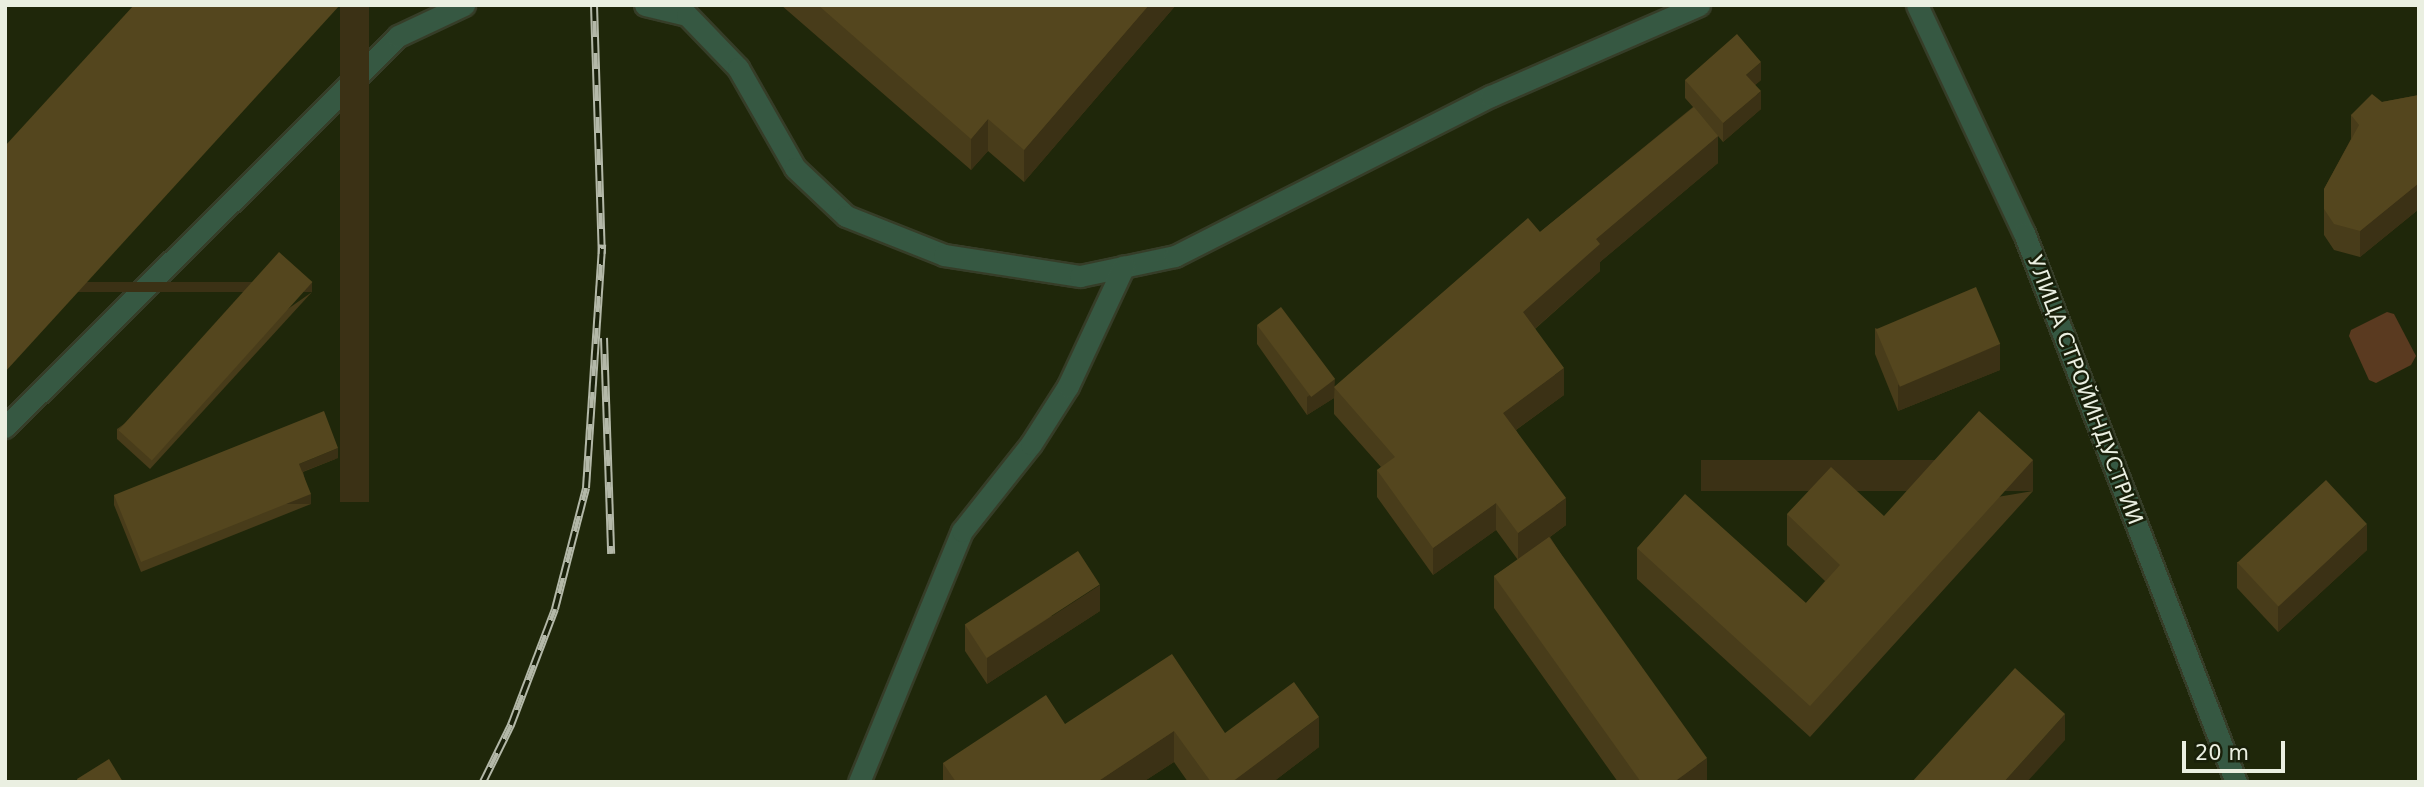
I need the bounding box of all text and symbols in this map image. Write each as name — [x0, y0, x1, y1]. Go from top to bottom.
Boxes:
street label: УЛИЦА СТРОЙИНДУСТРИИ — [2022, 252, 2148, 528]
scale bar — [2186, 728, 2289, 772]
text: 20 m — [2195, 741, 2249, 765]

